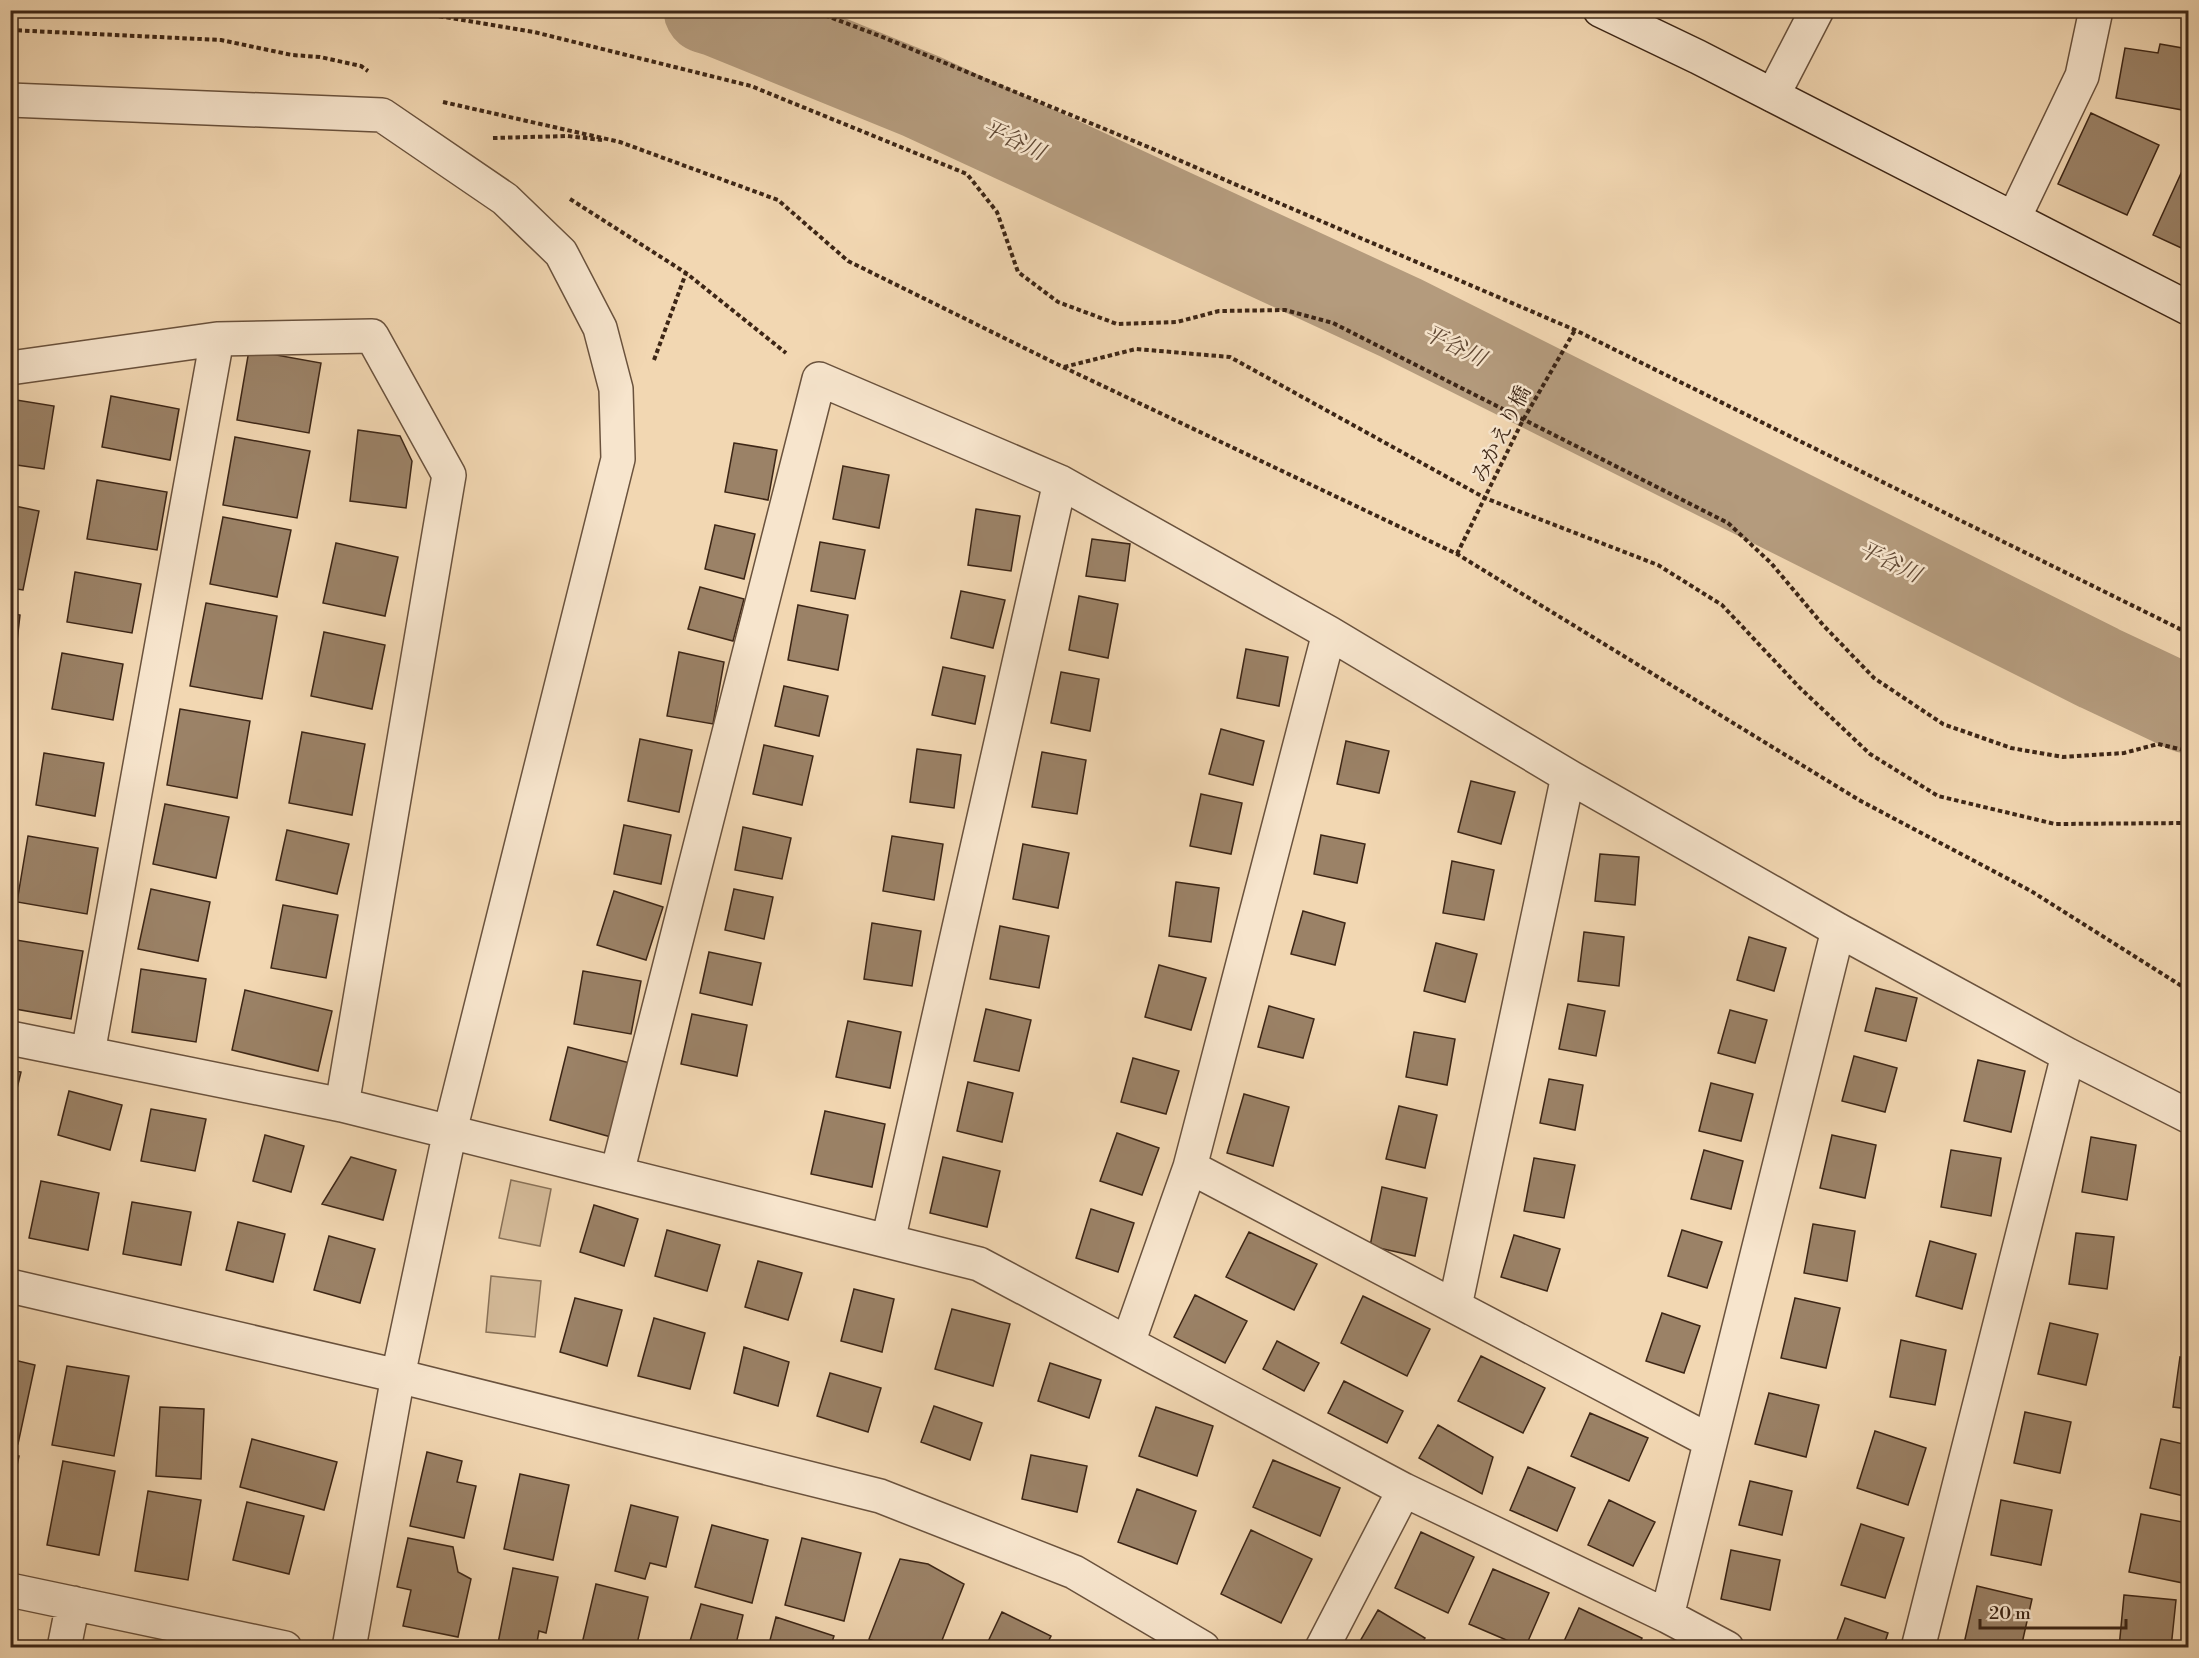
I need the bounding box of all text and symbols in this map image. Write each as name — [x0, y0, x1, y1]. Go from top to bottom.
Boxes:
water label: 平谷川 — [978, 114, 1051, 167]
water label: 平谷川 — [1419, 320, 1492, 374]
street label: みかえり橋 — [1466, 382, 1537, 487]
water label: 平谷川 — [1854, 536, 1927, 590]
scale bar — [1980, 1592, 2126, 1630]
text: 20 m — [1989, 1602, 2031, 1625]

